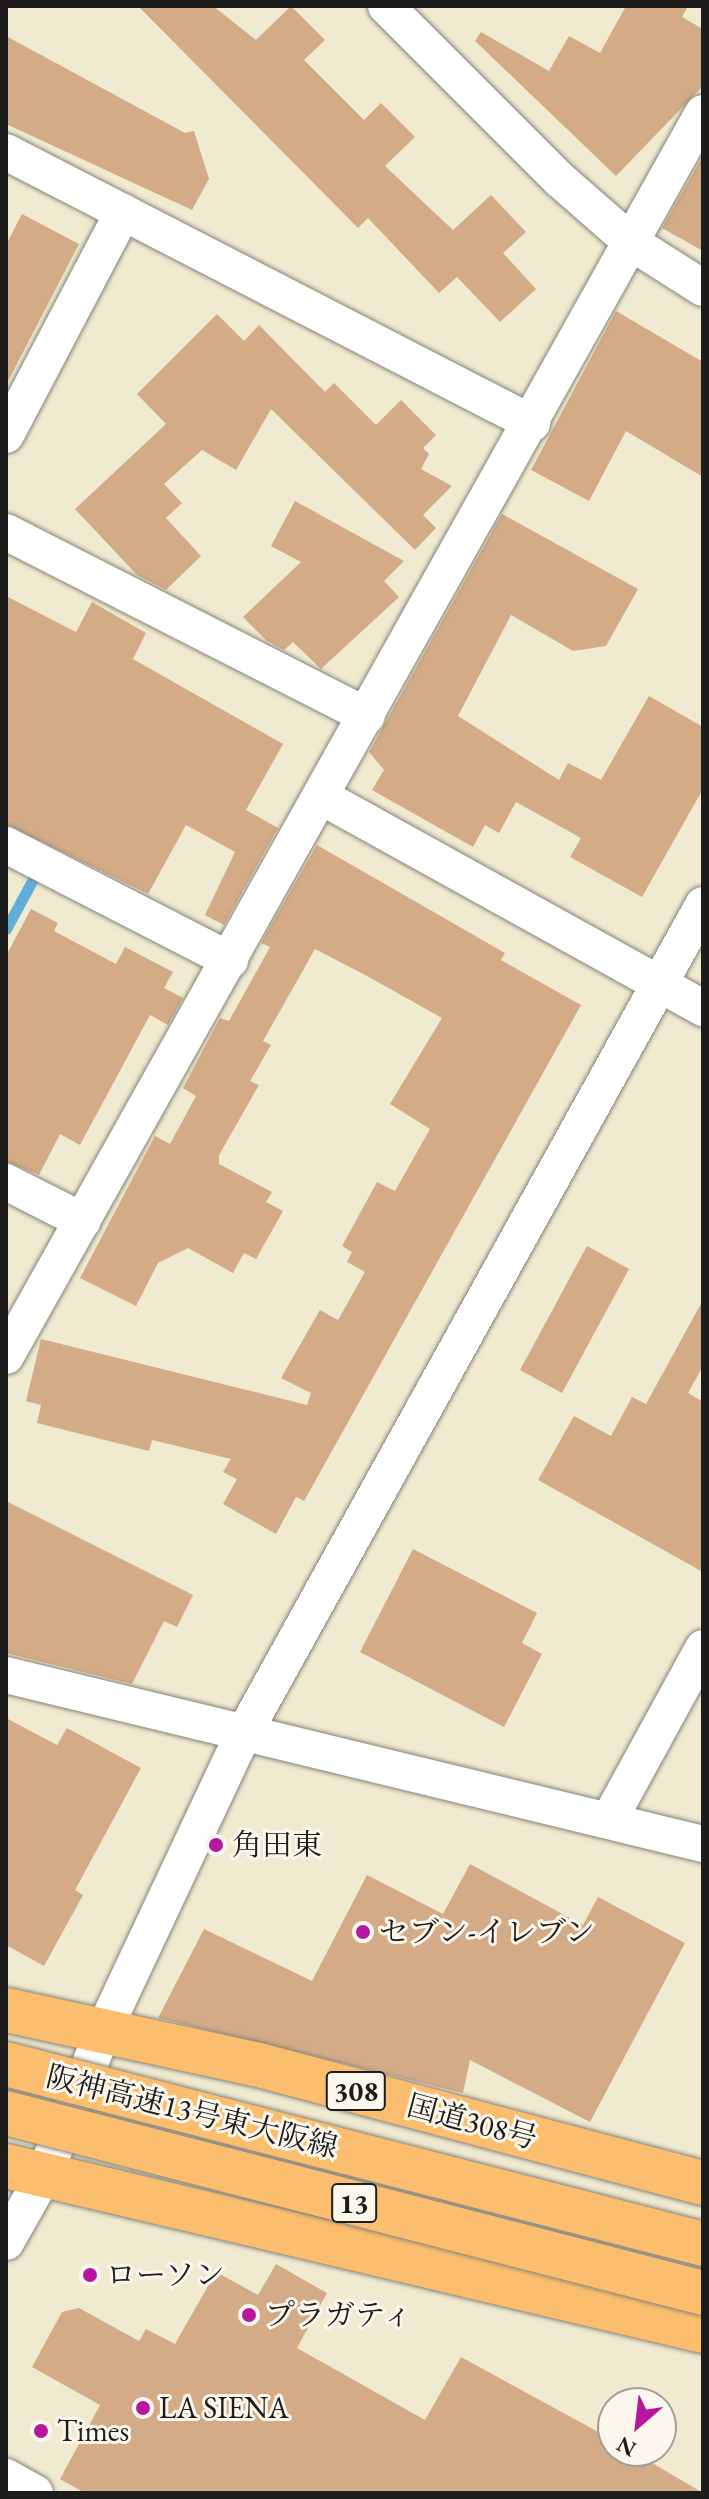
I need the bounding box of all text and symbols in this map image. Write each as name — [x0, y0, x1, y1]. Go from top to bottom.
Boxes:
place label: 角田東 — [232, 1827, 322, 1863]
marker: 角田東 — [207, 1836, 225, 1854]
place label: セブン-イレブン — [379, 1914, 597, 1950]
marker: セブン-イレブン — [354, 1923, 372, 1941]
street label: 阪神高速13号東大阪線 — [43, 2058, 341, 2166]
road number: 308 — [324, 2067, 388, 2115]
street label: 国道308号 — [403, 2087, 541, 2157]
road number: 13 — [330, 2179, 378, 2227]
place label: ローソン — [106, 2257, 226, 2293]
marker: ローソン — [81, 2266, 99, 2284]
place label: プラガティ — [265, 2297, 415, 2333]
marker: プラガティ — [240, 2306, 258, 2324]
north arrow — [597, 2387, 677, 2467]
place label: LA SIENA — [159, 2390, 289, 2426]
marker: LA SIENA — [134, 2399, 152, 2417]
place label: Times — [57, 2413, 129, 2449]
marker: Times — [32, 2422, 50, 2440]
text: N — [612, 2430, 641, 2464]

